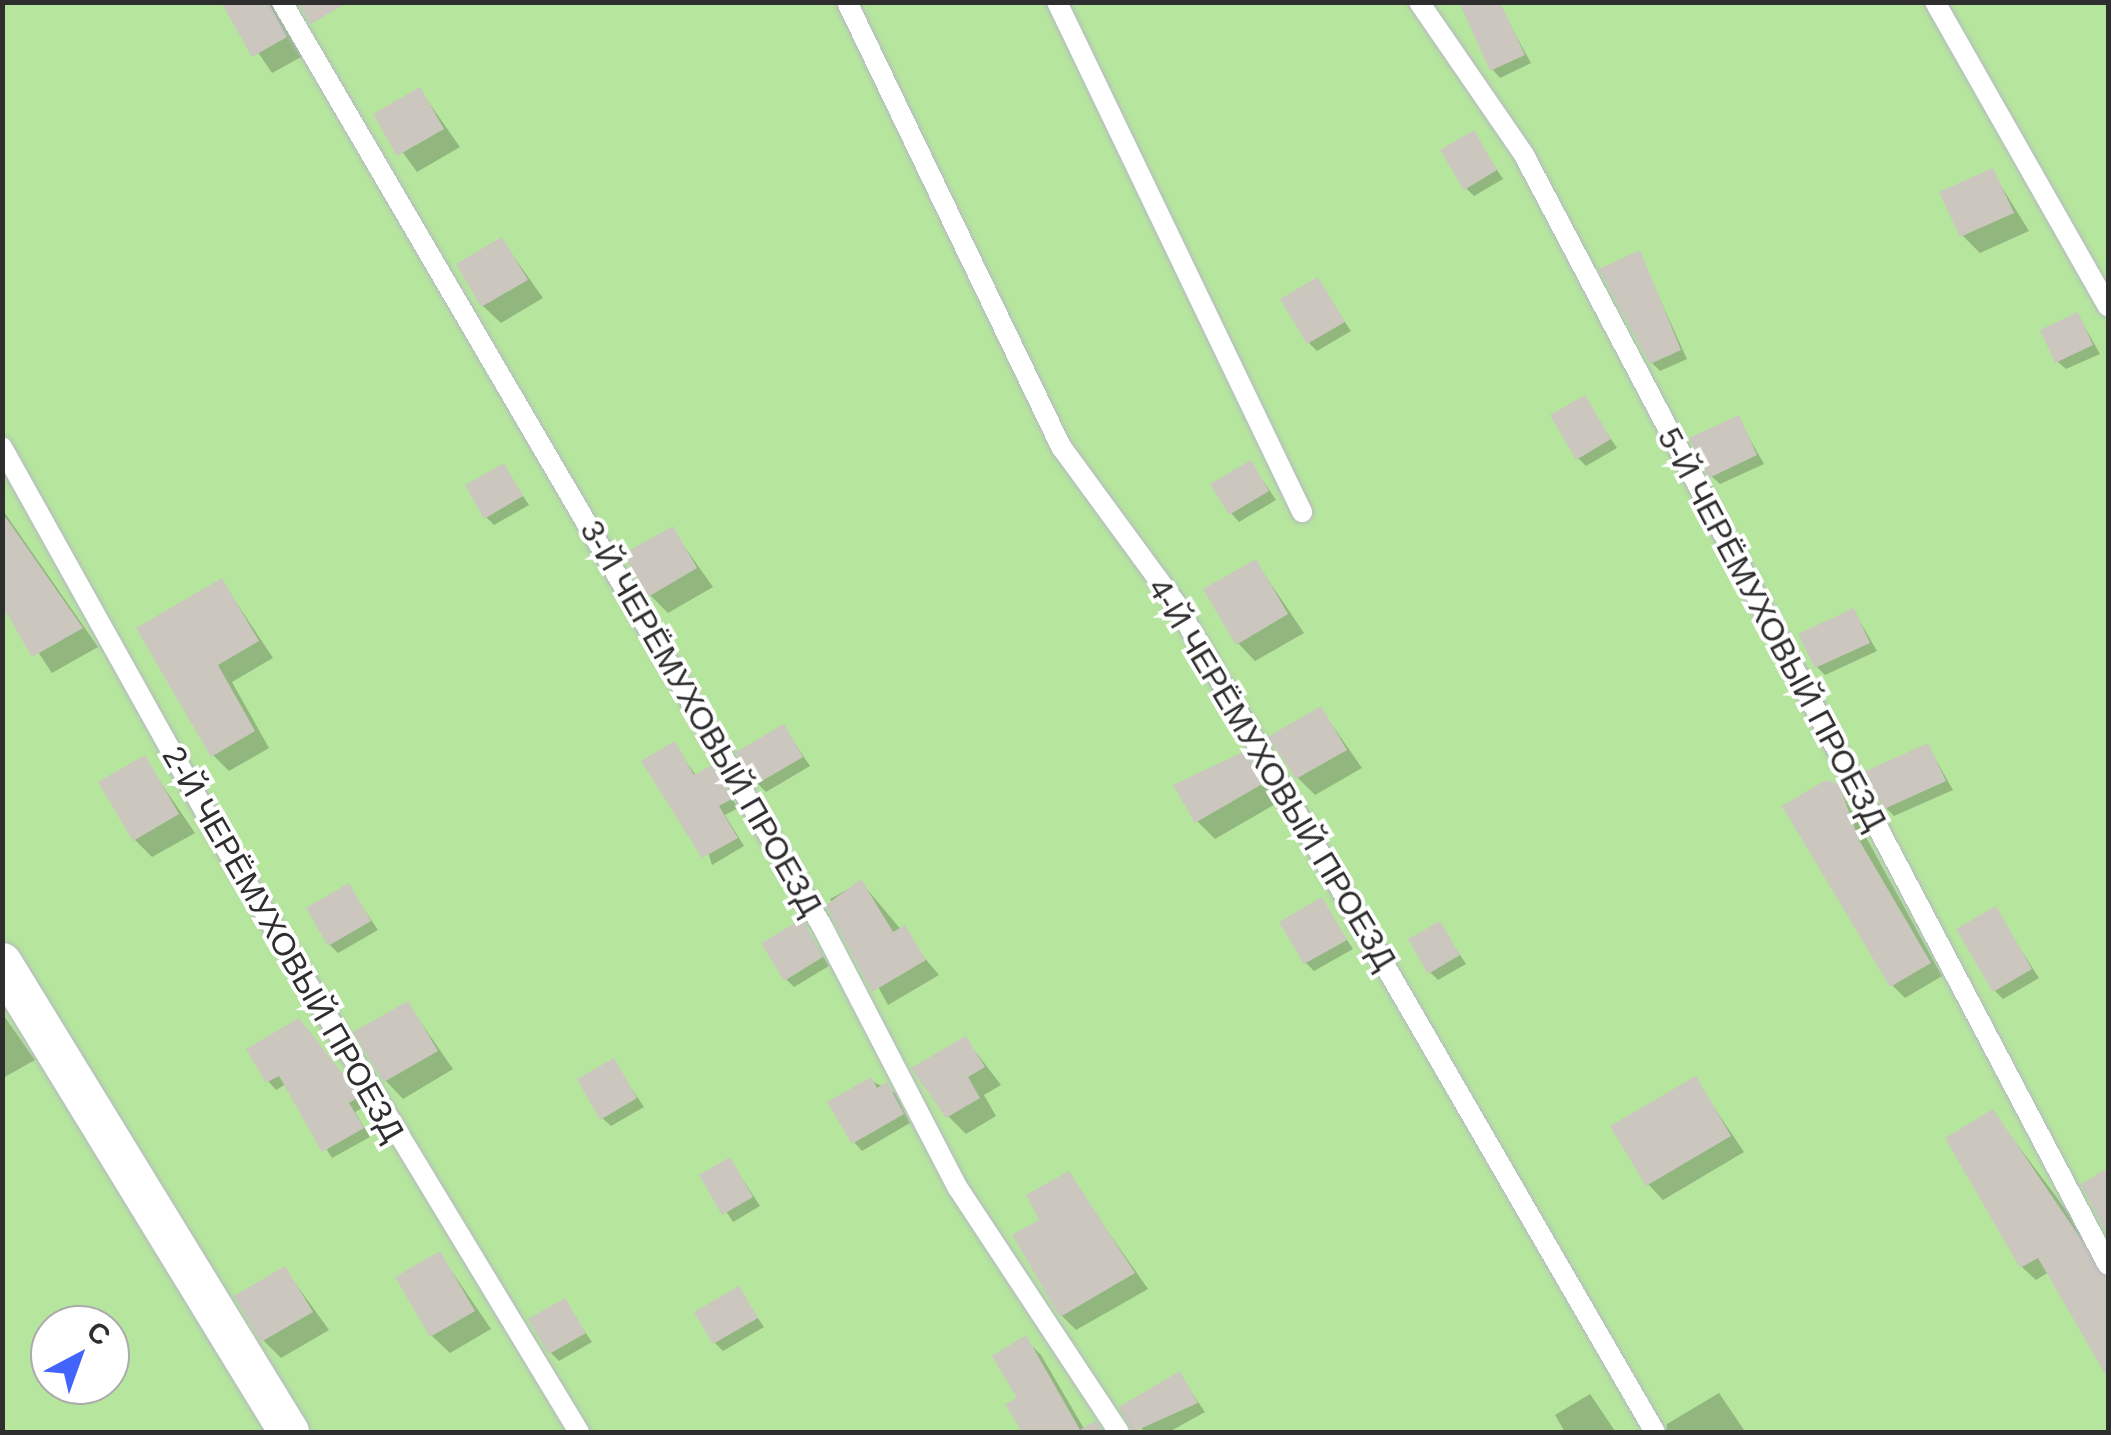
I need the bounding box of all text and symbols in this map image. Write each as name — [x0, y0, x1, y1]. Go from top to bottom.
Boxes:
street label: 5-Й ЧЕРЁМУХОВЫЙ ПРОЕЗД — [1650, 421, 1894, 837]
street label: 3-Й ЧЕРЁМУХОВЫЙ ПРОЕЗД — [572, 514, 830, 922]
street label: 4-Й ЧЕРЁМУХОВЫЙ ПРОЕЗД — [1140, 571, 1404, 977]
street label: 2-Й ЧЕРЁМУХОВЫЙ ПРОЕЗД — [154, 740, 412, 1148]
north arrow — [30, 1305, 130, 1405]
text: С — [81, 1315, 116, 1352]

